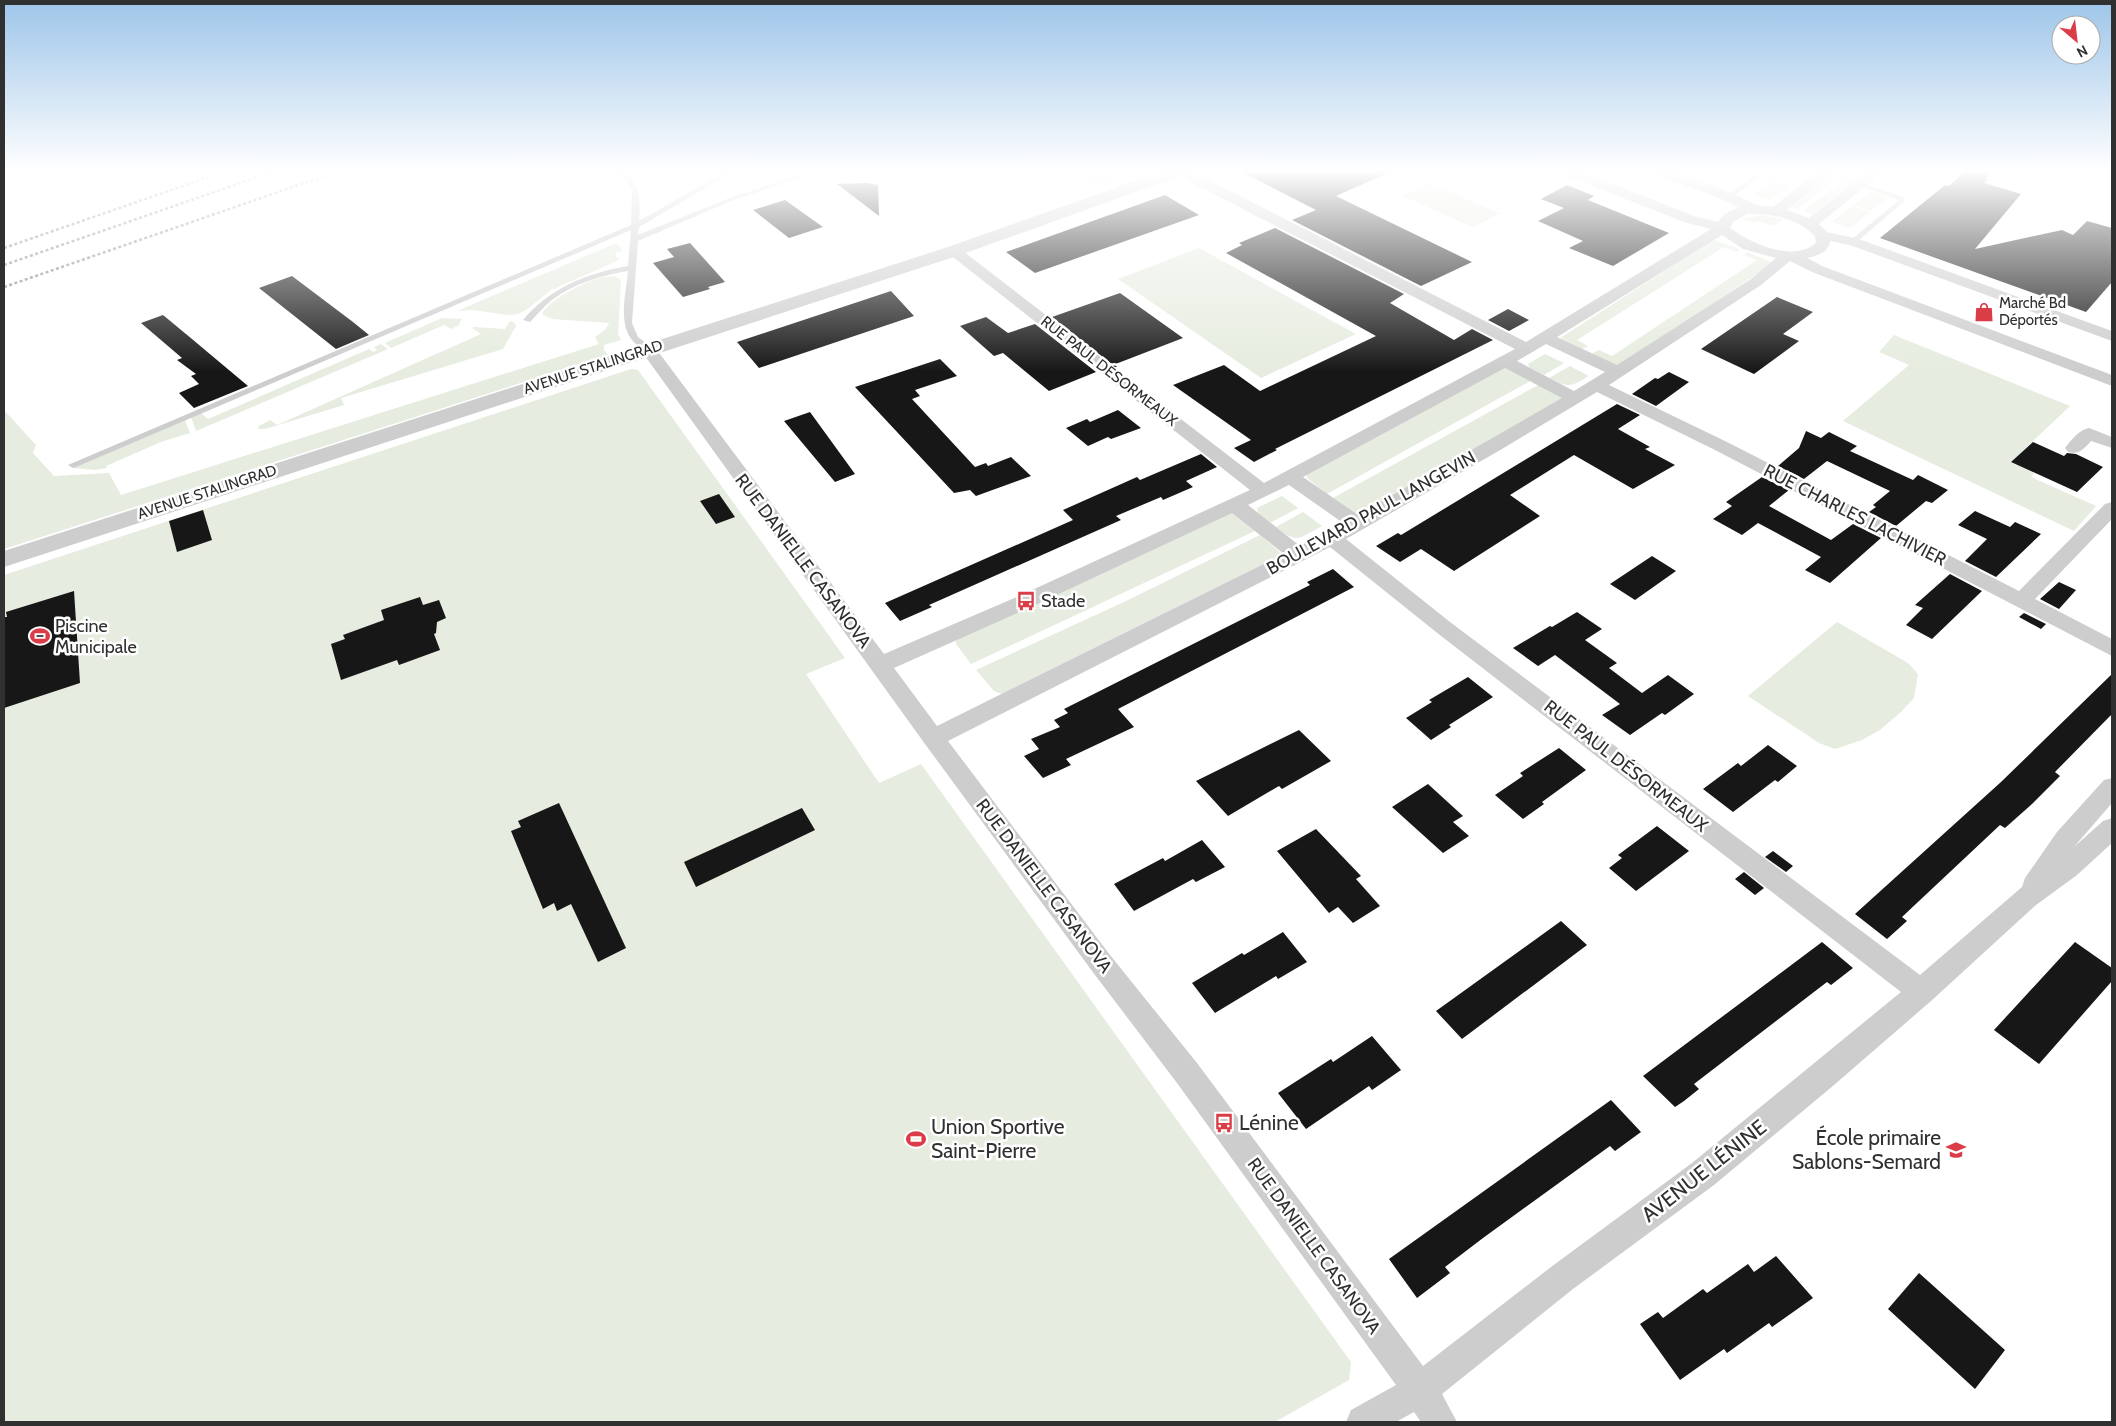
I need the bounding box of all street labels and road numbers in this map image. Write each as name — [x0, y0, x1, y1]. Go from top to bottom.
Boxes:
street label: RUE PAUL DÉSORMEAUX — [1037, 311, 1181, 430]
street label: AVENUE STALINGRAD — [521, 336, 665, 398]
street label: BOULEVARD PAUL LANGEVIN — [1263, 446, 1479, 580]
street label: RUE CHARLES LACHIVIER — [1760, 459, 1950, 571]
street label: AVENUE STALINGRAD — [135, 461, 279, 523]
street label: RUE DANIELLE CASANOVA — [730, 470, 876, 652]
street label: RUE PAUL DÉSORMEAUX — [1540, 695, 1712, 837]
street label: RUE DANIELLE CASANOVA — [971, 795, 1117, 977]
street label: AVENUE LÉNINE — [1636, 1114, 1771, 1227]
street label: RUE DANIELLE CASANOVA — [1243, 1154, 1385, 1338]

